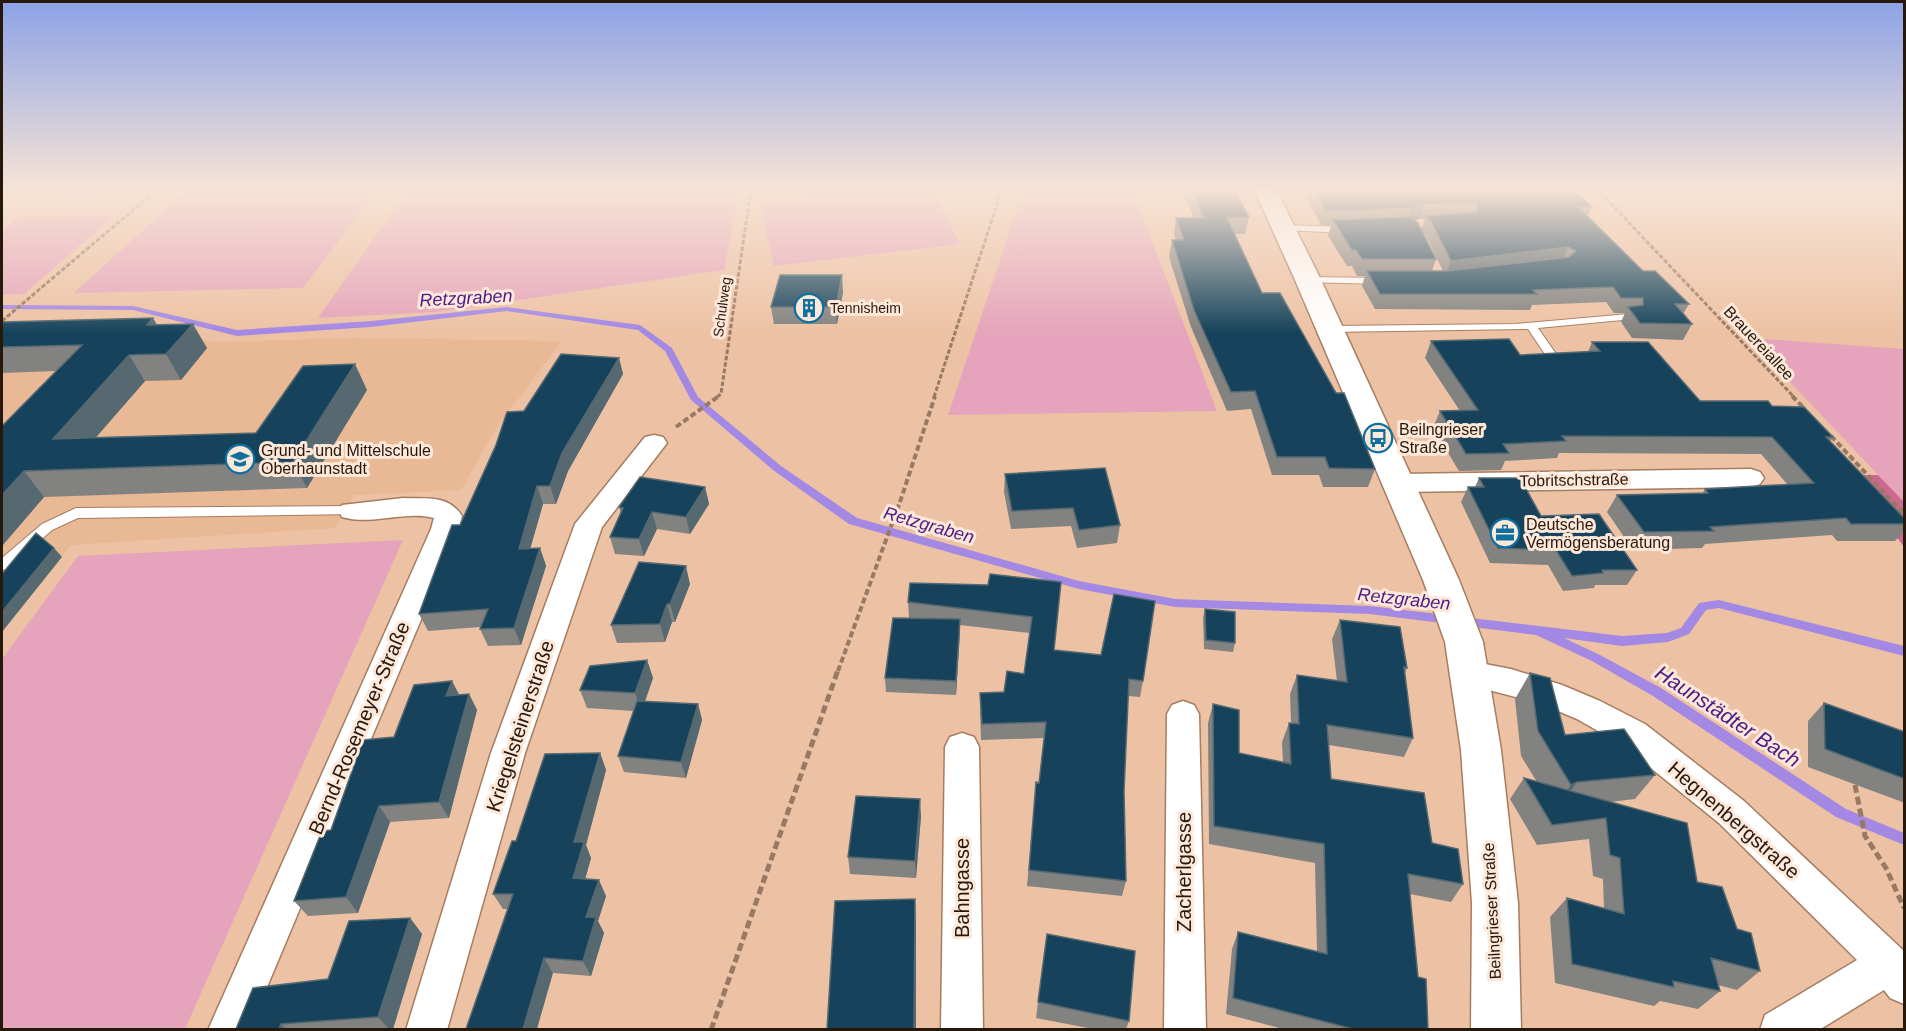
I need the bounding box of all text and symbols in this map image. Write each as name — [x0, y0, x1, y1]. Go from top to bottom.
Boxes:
street label: Schulweg — [710, 276, 734, 338]
water label: Retzgraben — [419, 286, 513, 310]
building icon: Tennisheim — [793, 292, 825, 324]
place label: Tennisheim — [830, 300, 901, 316]
street label: Brauereiallee — [1721, 303, 1797, 383]
place label: Beilngrieser Straße — [1399, 421, 1484, 456]
bus stop icon: Beilngrieser Straße — [1362, 422, 1394, 454]
place label: Grund- und Mittelschule Oberhaunstadt — [261, 442, 431, 477]
school or university icon: Grund- und Mittelschule Oberhaunstadt — [224, 443, 256, 475]
street label: Tobritschstraße — [1519, 471, 1629, 489]
water label: Retzgraben — [882, 503, 976, 547]
place label: Deutsche Vermögensberatung — [1526, 516, 1670, 551]
office icon: Deutsche Vermögensberatung — [1489, 517, 1521, 549]
water label: Retzgraben — [1357, 584, 1451, 614]
street label: Bernd-Rosemeyer-Straße — [304, 618, 414, 838]
street label: Kriegelsteinerstraße — [482, 637, 558, 815]
water label: Haunstädter Bach — [1651, 661, 1805, 771]
street label: Hegnenbergstraße — [1664, 757, 1804, 883]
street label: Zacherlgasse — [1173, 812, 1195, 932]
street label: Bahngasse — [951, 838, 973, 938]
street label: Beilngrieser Straße — [1480, 842, 1504, 980]

